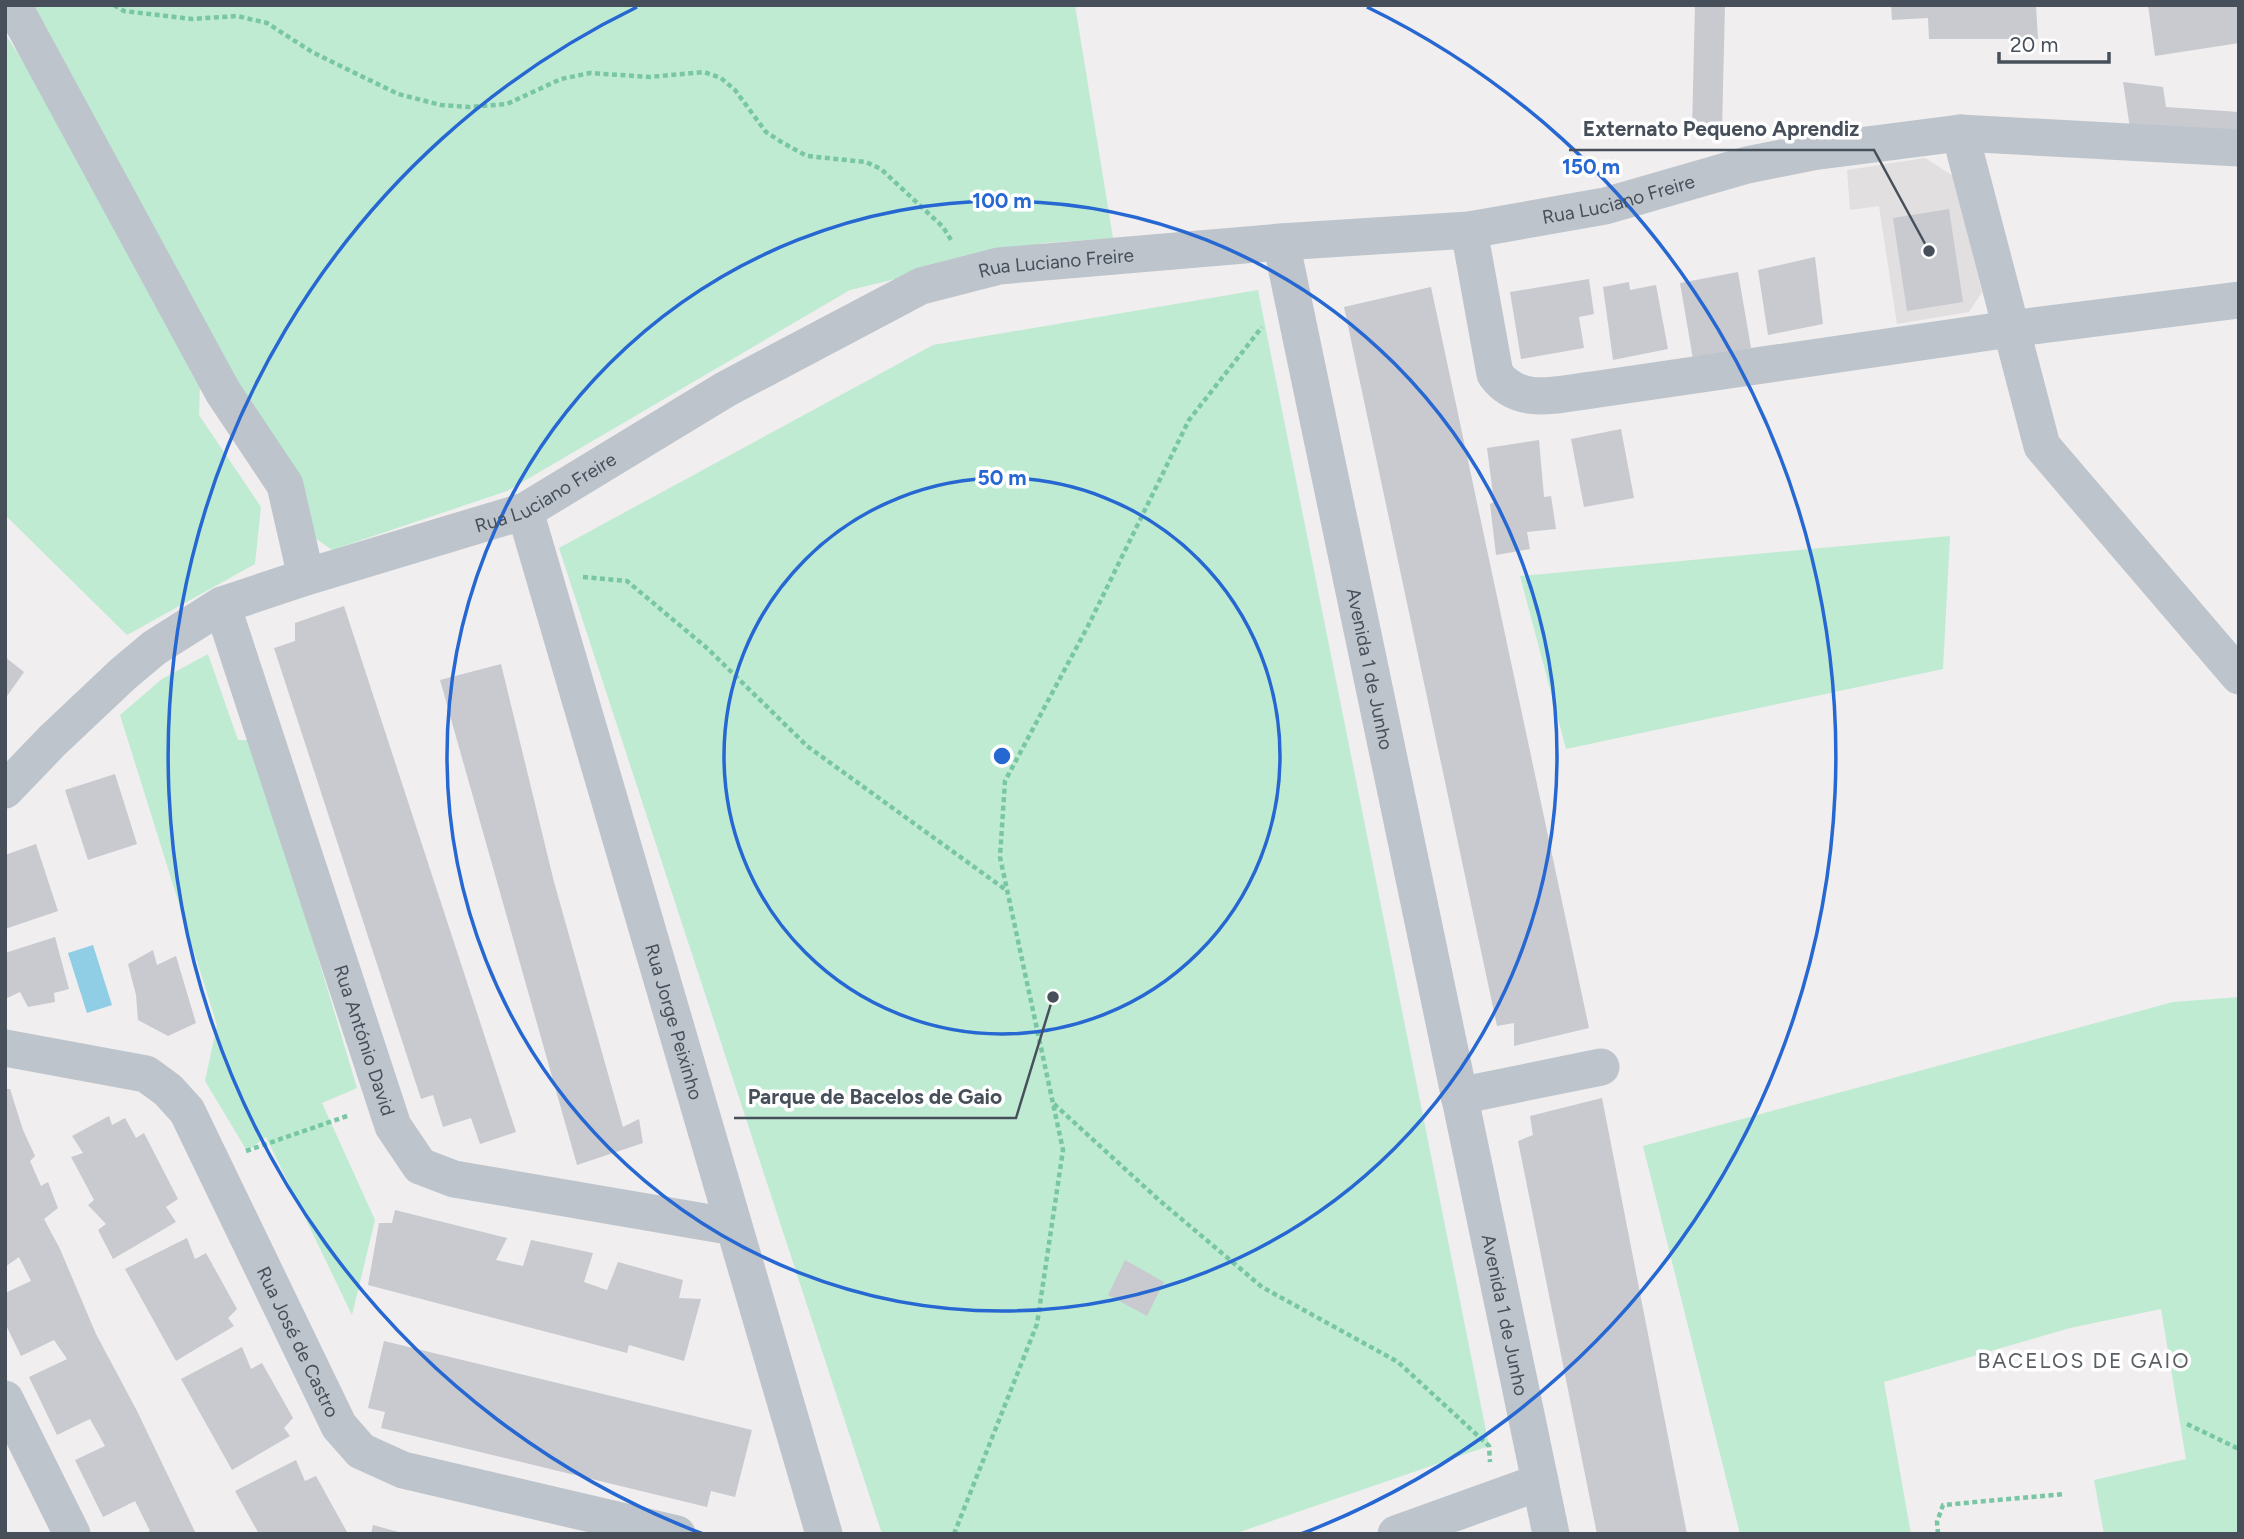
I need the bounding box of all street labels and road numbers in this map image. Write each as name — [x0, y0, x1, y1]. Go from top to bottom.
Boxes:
street label: Rua Luciano Freire — [1540, 169, 1697, 228]
street label: Rua Luciano Freire — [976, 243, 1135, 282]
street label: Rua Luciano Freire — [472, 447, 620, 537]
street label: Avenida 1 de Junho — [1342, 586, 1398, 752]
street label: Rua Jorge Peixinho — [641, 941, 708, 1102]
street label: Rua António David — [329, 962, 400, 1119]
street label: Avenida 1 de Junho — [1477, 1232, 1533, 1398]
street label: Rua José de Castro — [252, 1262, 344, 1421]

